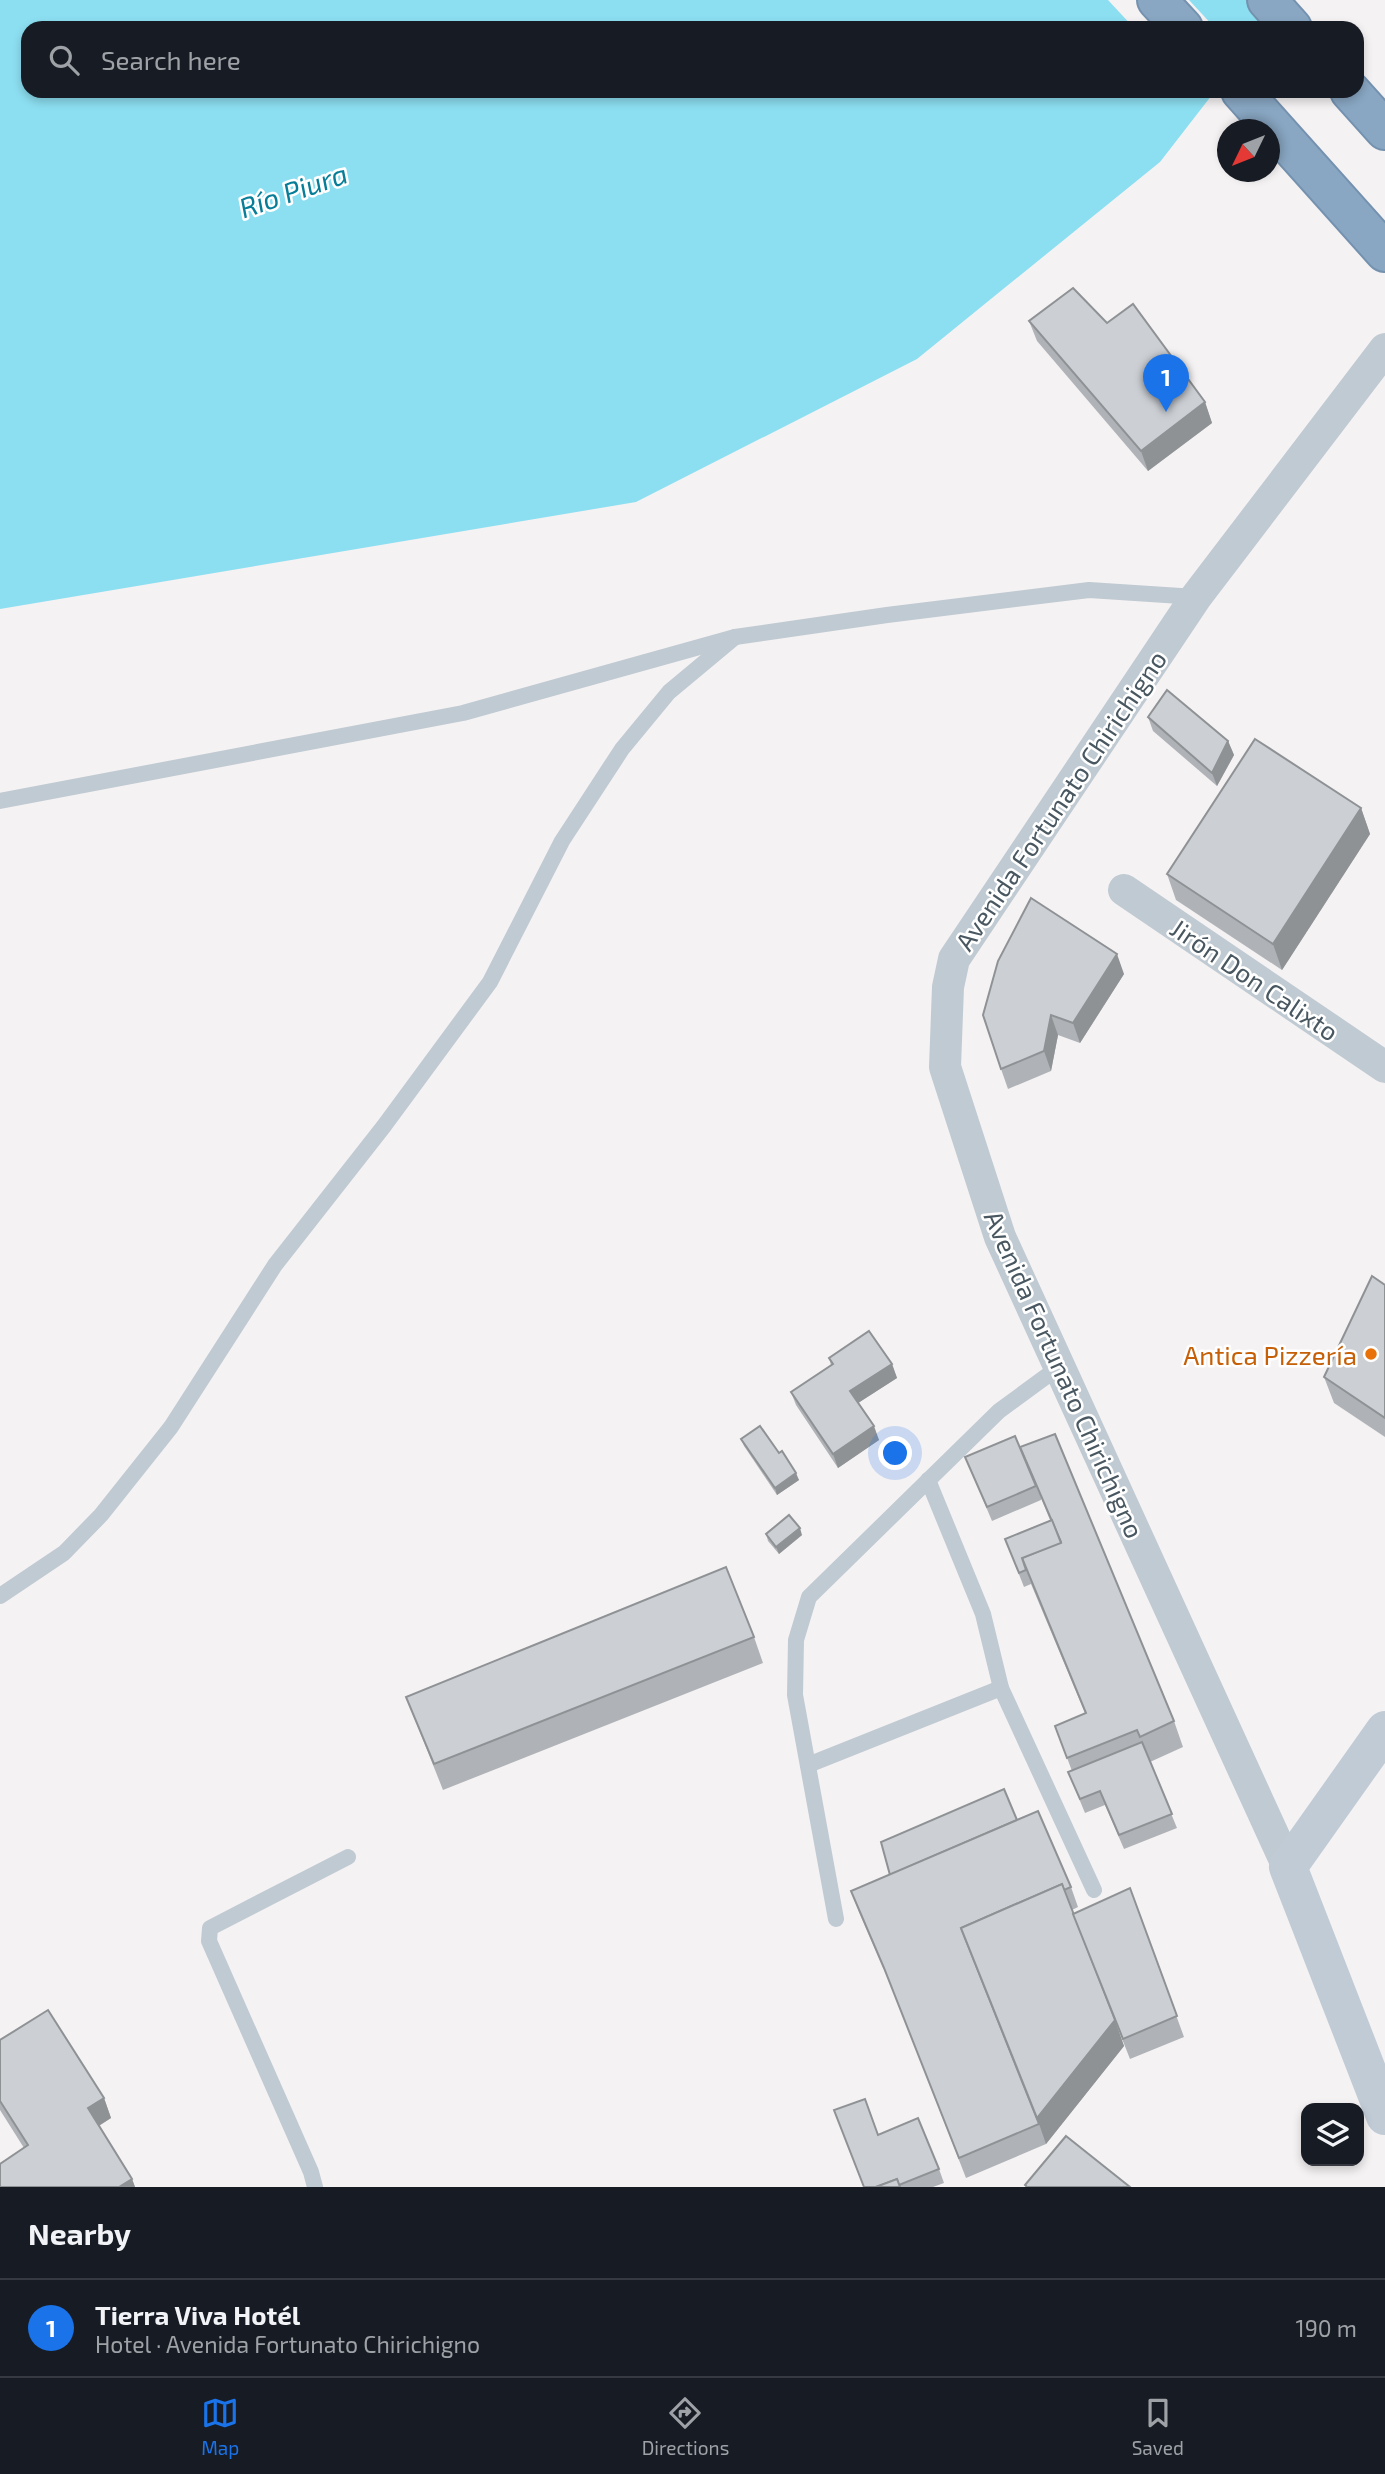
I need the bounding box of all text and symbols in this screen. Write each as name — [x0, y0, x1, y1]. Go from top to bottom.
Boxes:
search box — [21, 21, 1364, 98]
icon: search — [45, 41, 83, 79]
text: Search here — [101, 44, 241, 75]
north arrow — [1217, 119, 1280, 182]
water label: Río Piura — [234, 156, 352, 224]
pin: 1 — [1143, 354, 1189, 412]
street label: Avenida Fortunato Chirichigno — [948, 644, 1172, 956]
street label: Jirón Don Calixto — [1165, 911, 1345, 1047]
street label: Avenida Fortunato Chirichigno — [979, 1206, 1151, 1542]
place label: Antica Pizzería — [1183, 1339, 1357, 1370]
marker: Antica Pizzería — [1363, 1346, 1379, 1362]
your location — [878, 1436, 912, 1470]
map controls — [1301, 2103, 1364, 2166]
button: layers — [1301, 2103, 1364, 2166]
text: Nearby — [28, 2215, 131, 2251]
text: Tierra Viva Hotél — [95, 2299, 300, 2330]
text: 1 — [46, 2314, 56, 2342]
text: 190 m — [1296, 2314, 1357, 2342]
text: Hotel · Avenida Fortunato Chirichigno — [95, 2330, 480, 2358]
tab: Map — [201, 2394, 239, 2459]
tab: Directions — [642, 2394, 729, 2459]
tab: Saved — [1132, 2394, 1184, 2459]

